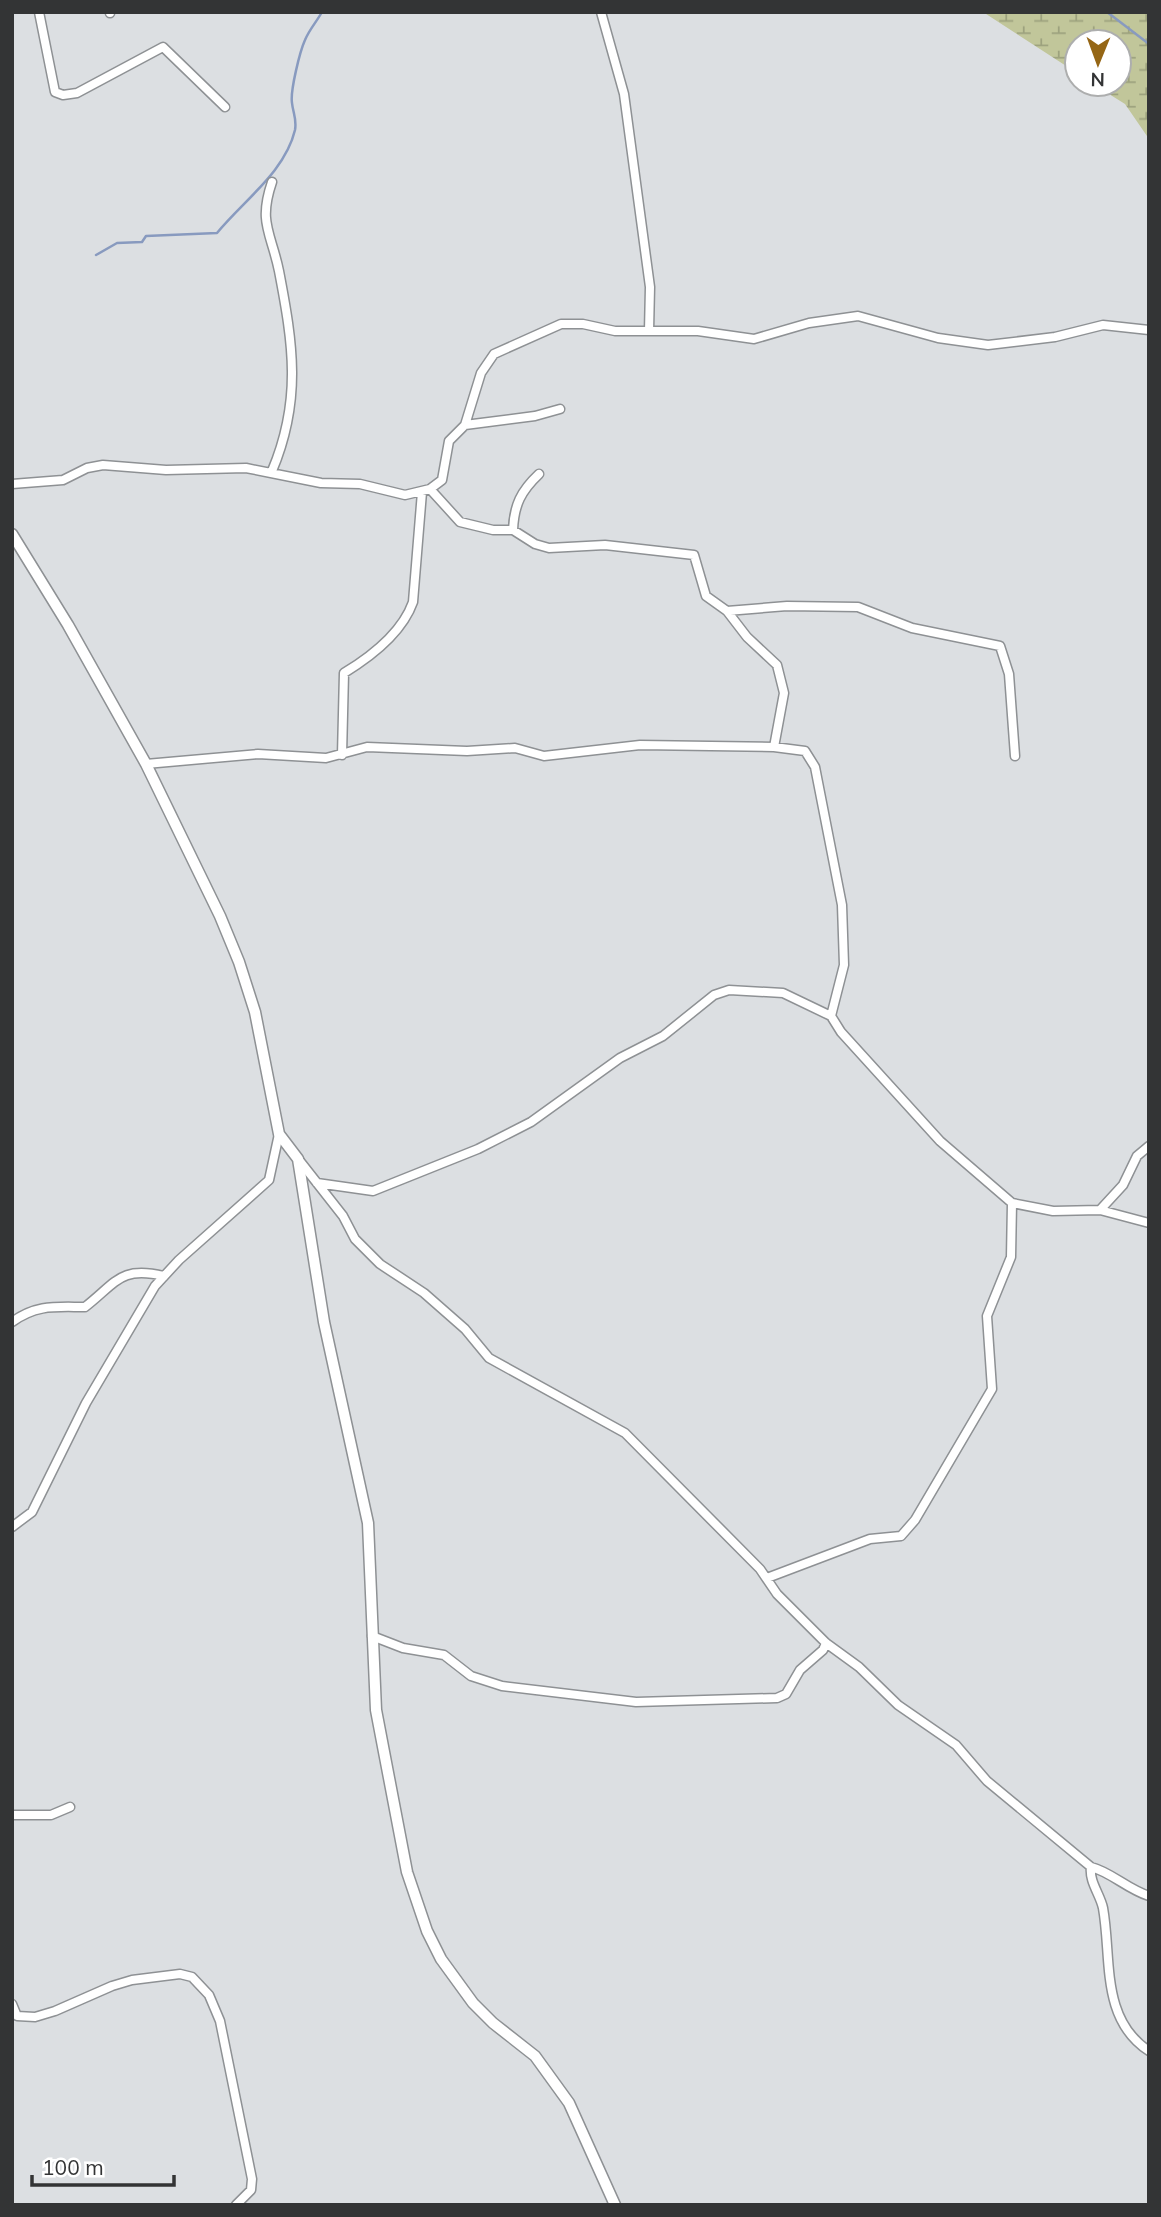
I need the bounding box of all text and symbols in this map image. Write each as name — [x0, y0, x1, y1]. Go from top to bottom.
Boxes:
north arrow — [1063, 28, 1133, 98]
text: N — [1090, 68, 1105, 92]
scale bar — [32, 2144, 173, 2188]
text: 100 m — [42, 2154, 104, 2180]

